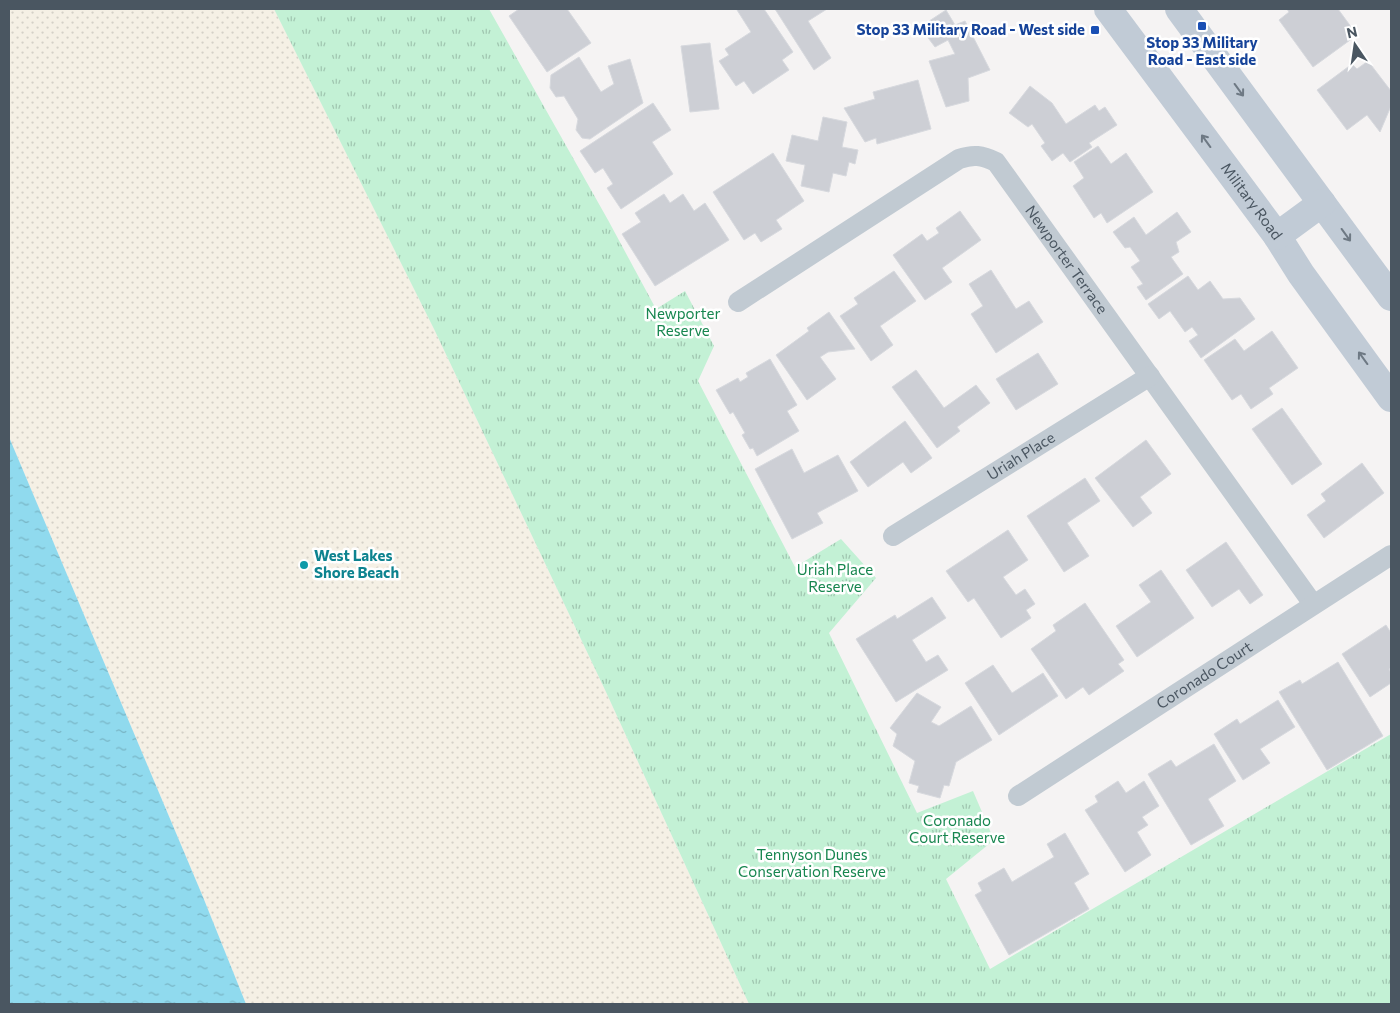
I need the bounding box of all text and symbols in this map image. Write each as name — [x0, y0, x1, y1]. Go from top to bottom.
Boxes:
place label: Stop 33 Military Road - West side — [856, 20, 1085, 38]
marker: Stop 33 Military Road - East side — [1196, 20, 1208, 32]
north arrow — [1330, 20, 1380, 70]
text: N — [1345, 22, 1359, 41]
marker: Stop 33 Military Road - West side — [1089, 24, 1101, 36]
place label: Stop 33 Military Road - East side — [1146, 33, 1259, 68]
one-way arrow — [1234, 83, 1245, 96]
one-way arrow — [1201, 135, 1212, 148]
street label: Military Road — [1218, 159, 1287, 243]
street label: Newporter Terrace — [1022, 202, 1112, 317]
one-way arrow — [1341, 228, 1351, 242]
park label: Newporter Reserve — [646, 304, 720, 339]
one-way arrow — [1357, 352, 1368, 365]
street label: Uriah Place — [983, 427, 1058, 483]
place label: West Lakes Shore Beach — [314, 546, 399, 581]
marker: West Lakes Shore Beach — [298, 559, 310, 571]
park label: Uriah Place Reserve — [797, 560, 873, 595]
street label: Coronado Court — [1153, 637, 1255, 712]
park label: Coronado Court Reserve — [909, 811, 1005, 846]
park label: Tennyson Dunes Conservation Reserve — [738, 845, 886, 880]

